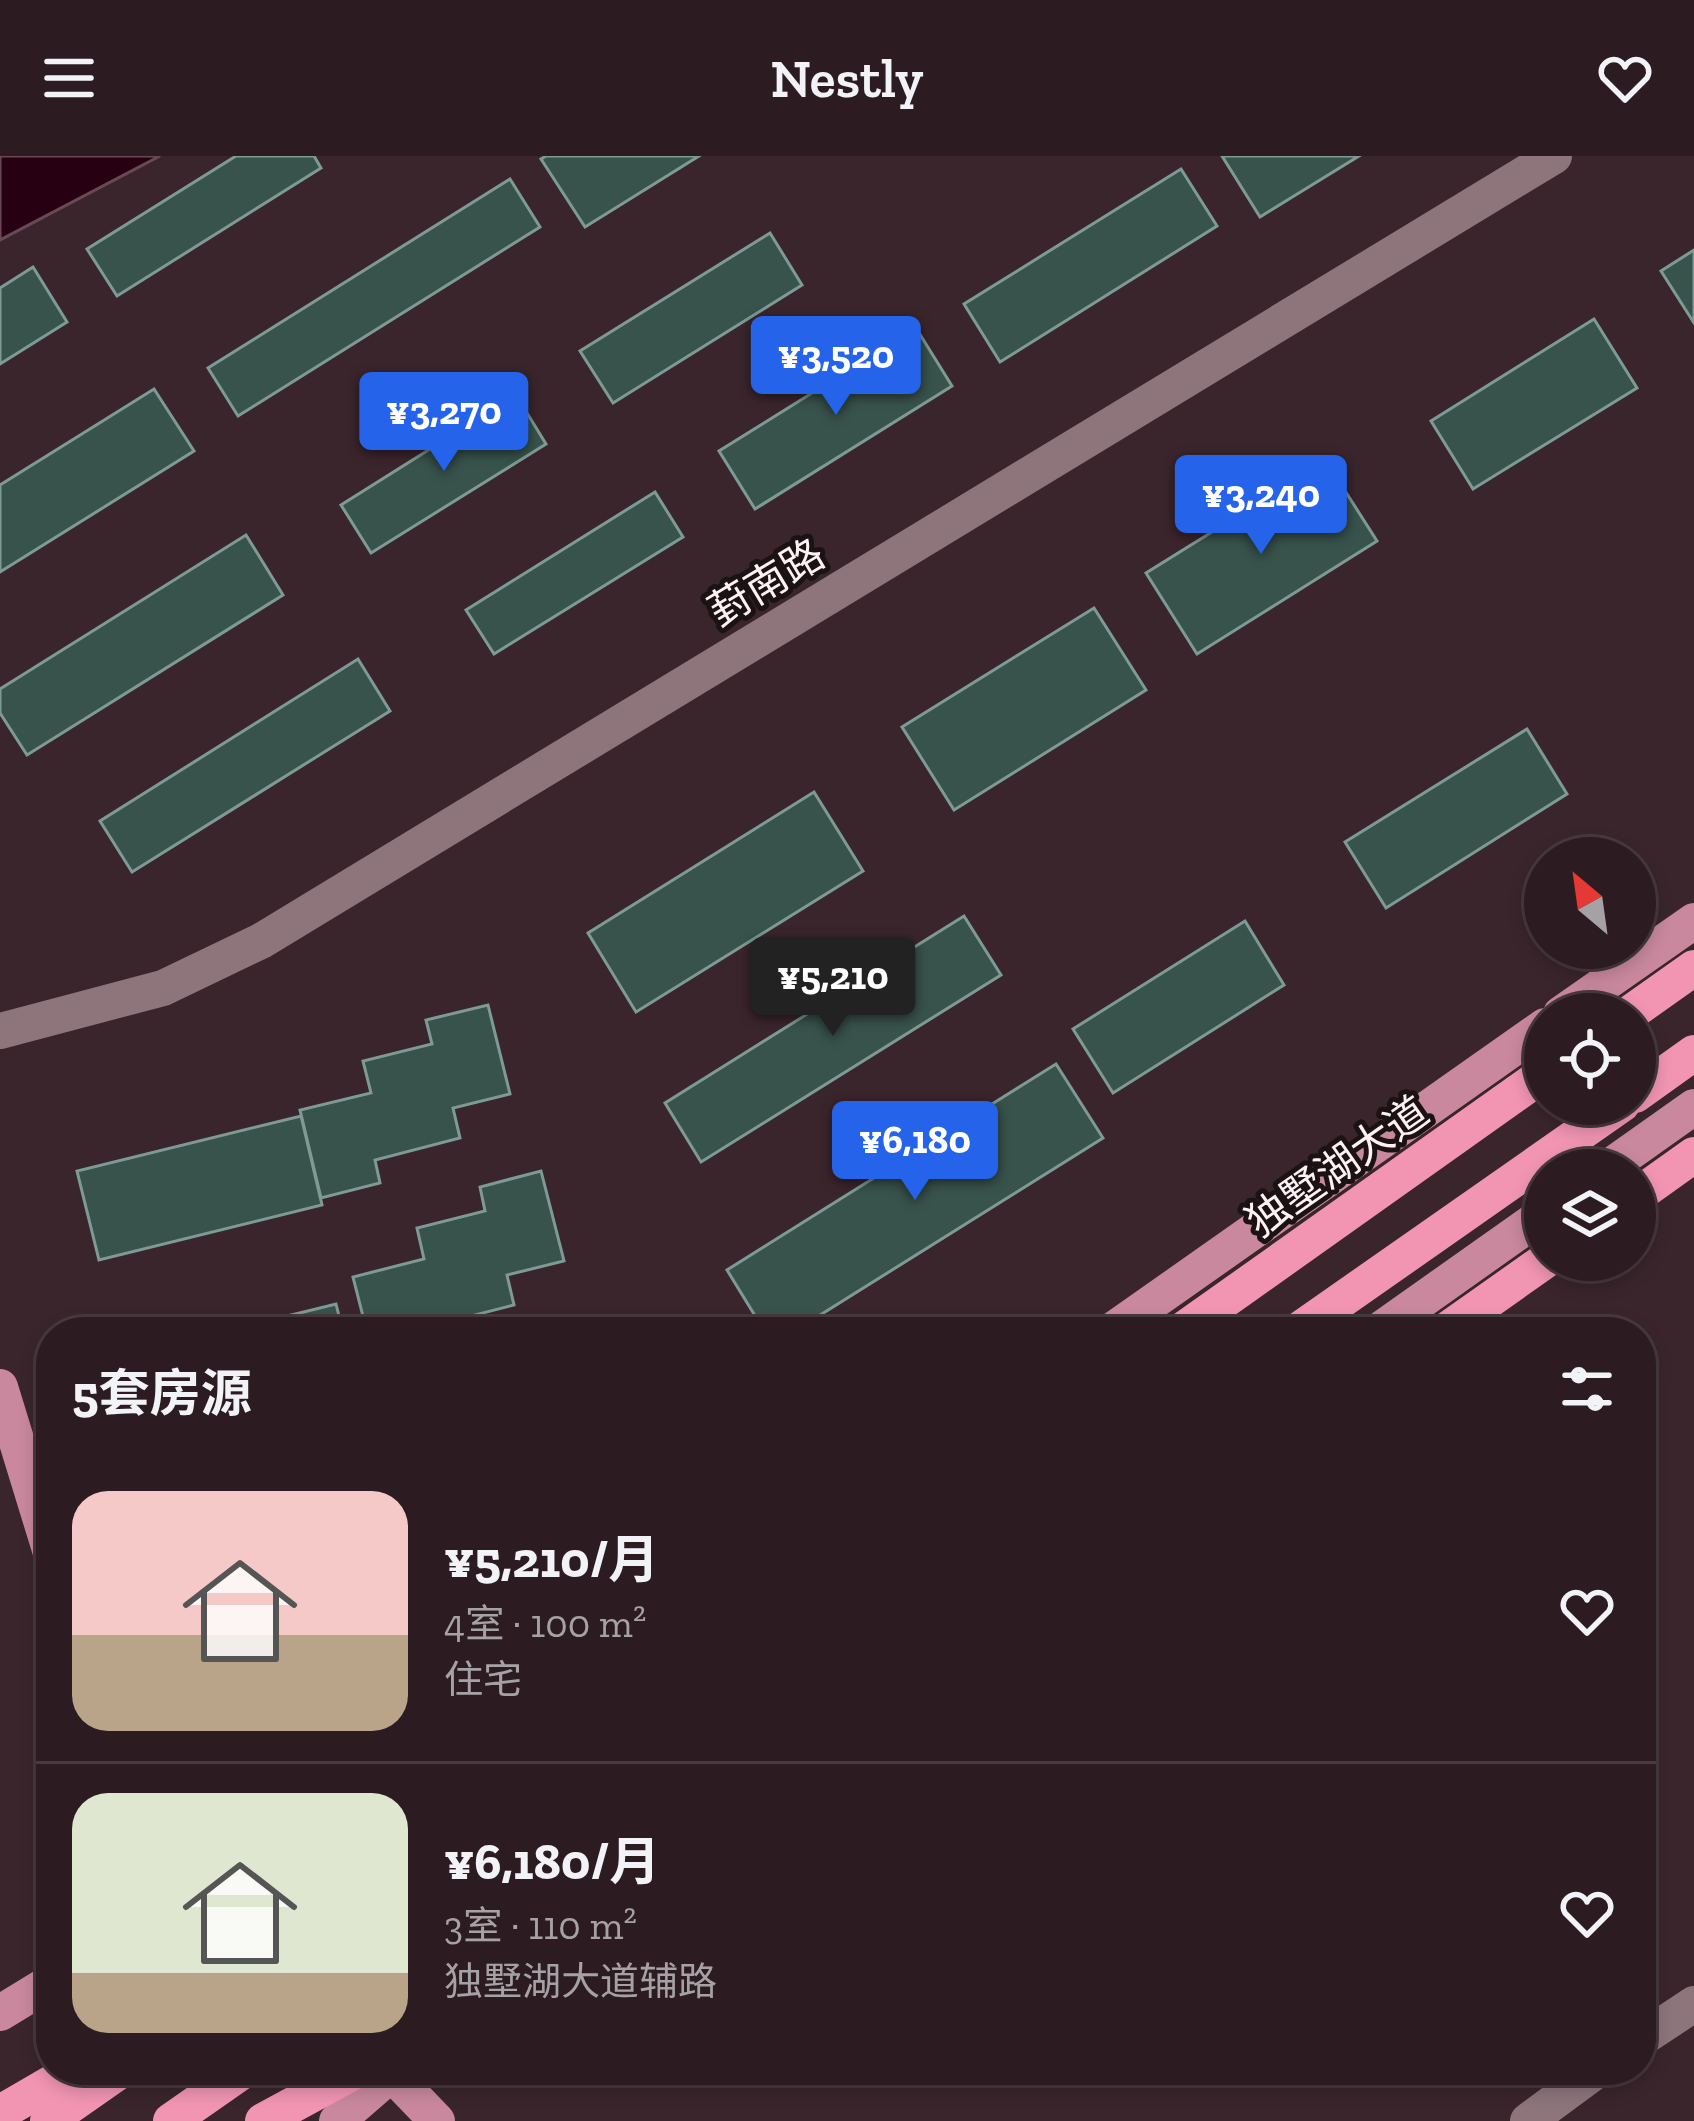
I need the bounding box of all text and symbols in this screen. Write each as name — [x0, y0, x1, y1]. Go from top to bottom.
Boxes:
icon: menu — [36, 45, 102, 111]
icon: heart — [1592, 45, 1658, 111]
text: Nestly — [771, 46, 923, 111]
pin: ¥3,520 — [738, 316, 934, 418]
text: ¥3,520 — [778, 331, 894, 378]
pin: ¥3,270 — [346, 372, 542, 474]
text: ¥3,270 — [386, 387, 502, 434]
pin: ¥3,240 — [1163, 455, 1359, 557]
text: ¥3,240 — [1202, 470, 1320, 517]
street label: 葑南路 — [699, 528, 833, 637]
north arrow — [1524, 837, 1656, 969]
map controls — [1524, 837, 1656, 1281]
pin: ¥5,210 — [735, 937, 931, 1039]
text: ¥5,210 — [777, 952, 889, 999]
button: locate — [1524, 993, 1656, 1125]
street label: 独墅湖大道 — [1237, 1085, 1438, 1248]
pin: ¥6,180 — [817, 1101, 1013, 1203]
text: ¥6,180 — [859, 1116, 971, 1163]
button: layers — [1524, 1149, 1656, 1281]
icon: filters — [1554, 1356, 1620, 1422]
text: 5套房源 — [72, 1363, 252, 1424]
text: ¥5,210/月 — [444, 1529, 659, 1590]
icon: home — [168, 1539, 312, 1683]
icon: heart — [1554, 1578, 1620, 1644]
text: 4室 · 100 m² — [444, 1600, 646, 1647]
text: 住宅 — [444, 1656, 522, 1703]
text: ¥6,180/月 — [444, 1831, 660, 1892]
icon: home — [168, 1841, 312, 1985]
icon: heart — [1554, 1880, 1620, 1946]
text: 3室 · 110 m² — [444, 1902, 637, 1949]
text: 独墅湖大道辅路 — [444, 1958, 717, 2005]

